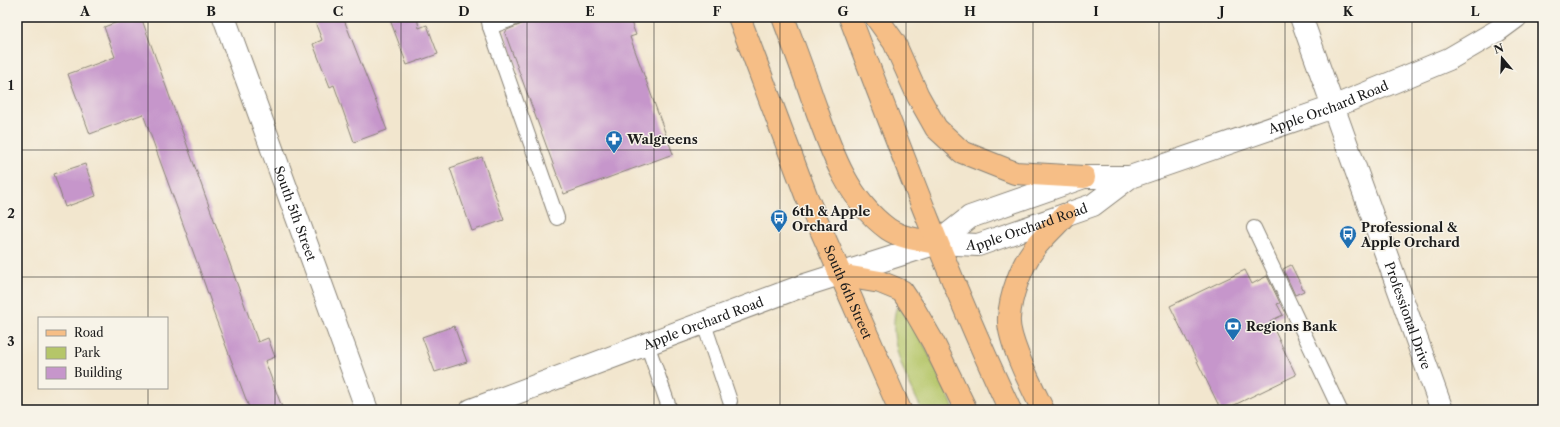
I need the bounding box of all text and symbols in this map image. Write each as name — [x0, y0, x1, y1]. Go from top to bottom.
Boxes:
text: A — [79, 3, 91, 19]
text: B — [206, 3, 216, 19]
text: C — [333, 3, 343, 19]
text: D — [458, 3, 470, 19]
text: E — [585, 3, 595, 19]
text: F — [713, 3, 722, 19]
text: G — [837, 3, 849, 19]
text: H — [964, 3, 976, 19]
text: I — [1093, 3, 1099, 19]
text: J — [1217, 3, 1225, 19]
text: K — [1343, 3, 1354, 19]
text: L — [1471, 3, 1480, 19]
north arrow — [1482, 38, 1522, 78]
text: N — [1492, 40, 1506, 57]
text: 1 — [8, 77, 14, 93]
street label: Apple Orchard Road — [1265, 77, 1391, 137]
pharmacy icon: Walgreens — [604, 129, 624, 154]
place label: Walgreens — [626, 131, 698, 147]
street label: South 5th Street — [271, 164, 320, 264]
street label: Apple Orchard Road — [965, 200, 1090, 253]
place label: 6th & Apple Orchard — [792, 203, 871, 234]
text: 2 — [7, 205, 15, 221]
bus stop icon: 6th & Apple Orchard — [769, 208, 789, 233]
place label: Professional & Apple Orchard — [1360, 219, 1460, 250]
bus stop icon: Professional & Apple Orchard — [1338, 224, 1358, 249]
street label: South 6th Street — [821, 243, 876, 342]
street label: Professional Drive — [1381, 259, 1435, 371]
street label: Apple Orchard Road — [640, 293, 766, 353]
bank icon: Regions Bank — [1223, 316, 1243, 341]
legend — [38, 317, 168, 389]
place label: Regions Bank — [1246, 318, 1337, 334]
text: Road — [74, 325, 104, 340]
text: 3 — [7, 333, 15, 349]
text: Park — [74, 345, 101, 360]
text: Building — [74, 365, 122, 380]

